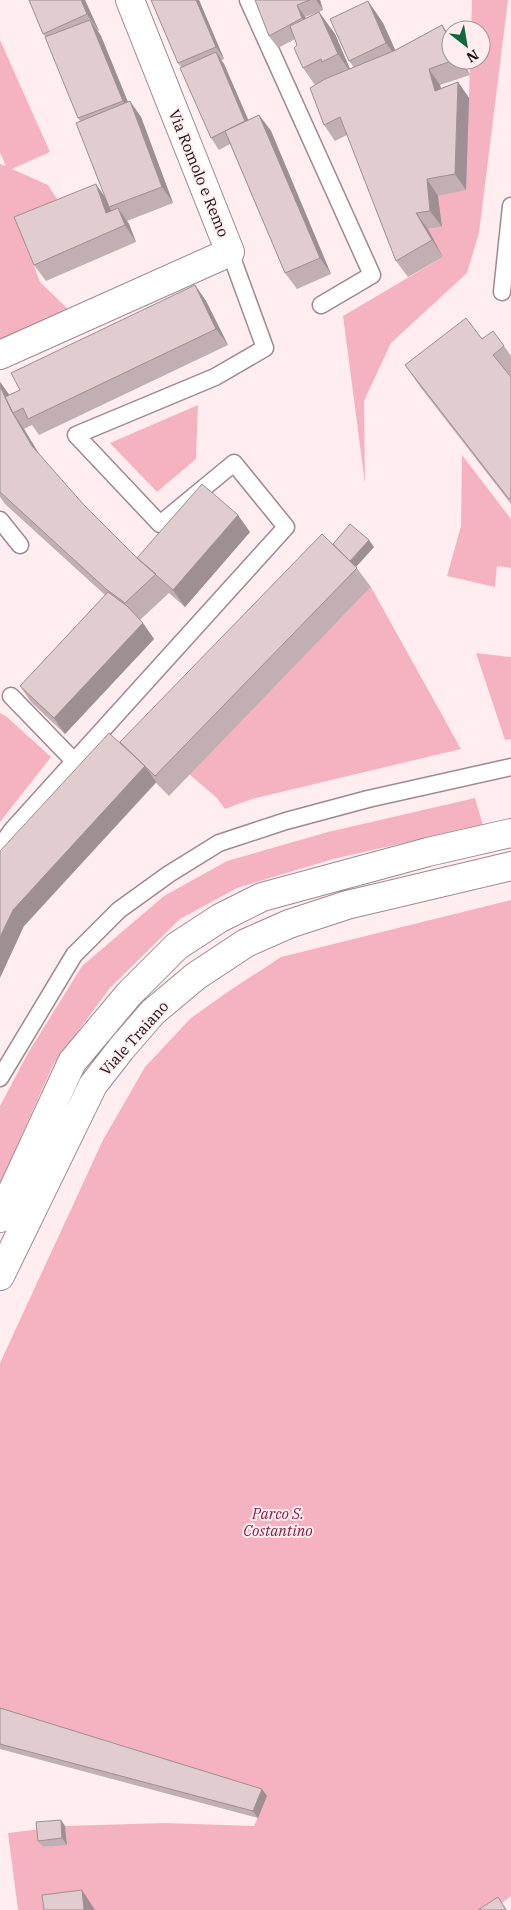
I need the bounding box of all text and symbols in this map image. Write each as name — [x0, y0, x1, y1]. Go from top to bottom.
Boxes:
north arrow — [441, 20, 491, 70]
text: N — [463, 46, 482, 67]
street label: Via Romolo e Remo — [165, 107, 233, 239]
street label: Viale Traiano — [96, 997, 172, 1079]
park label: Parco S. Costantino — [243, 1504, 313, 1540]

